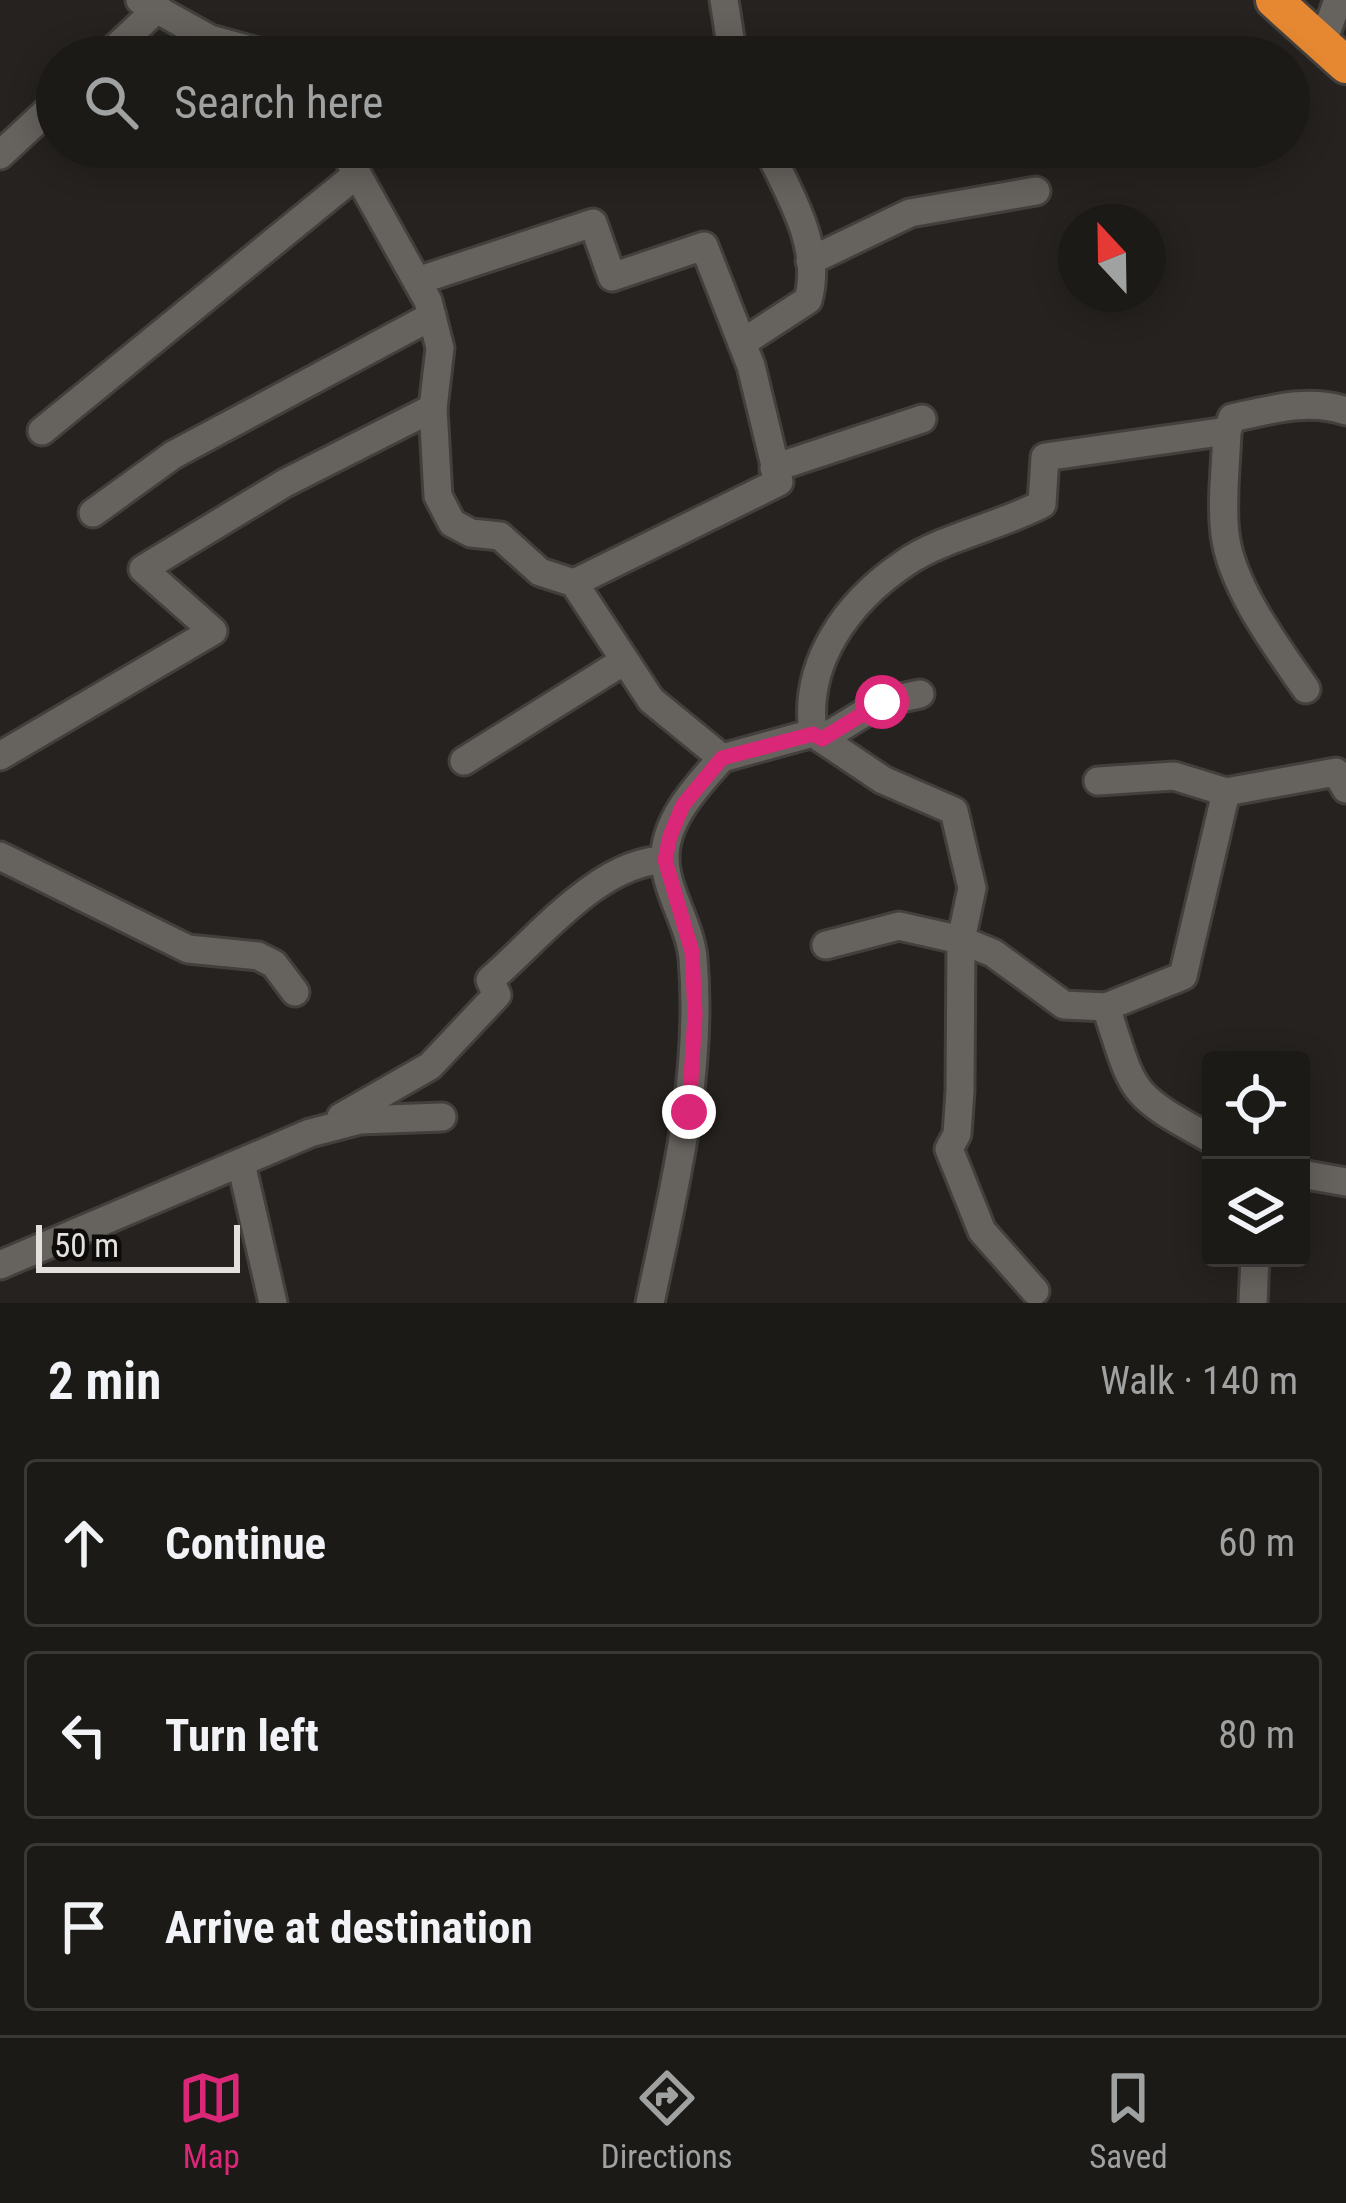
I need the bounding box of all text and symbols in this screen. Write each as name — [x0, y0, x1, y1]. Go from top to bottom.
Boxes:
search box — [36, 36, 1310, 168]
icon: search — [78, 69, 144, 135]
text: Search here — [174, 76, 383, 129]
north arrow — [1058, 204, 1166, 312]
route start — [855, 675, 909, 729]
map controls — [1202, 1051, 1310, 1267]
button: locate — [1202, 1051, 1310, 1159]
route end — [662, 1085, 716, 1139]
button: layers — [1202, 1159, 1310, 1267]
scale bar — [36, 1219, 240, 1272]
text: 50 m — [54, 1226, 119, 1265]
text: 2 min — [48, 1352, 161, 1411]
text: Walk · 140 m — [1100, 1358, 1298, 1404]
icon: ahead — [51, 1510, 117, 1576]
text: Continue — [165, 1517, 326, 1570]
text: 60 m — [1218, 1520, 1295, 1566]
icon: left — [51, 1702, 117, 1768]
text: Turn left — [165, 1709, 319, 1762]
text: 80 m — [1218, 1712, 1295, 1758]
icon: arrive — [51, 1894, 117, 1960]
text: Arrive at destination — [165, 1901, 533, 1954]
tab: Map — [178, 2065, 244, 2176]
tab: Directions — [601, 2065, 733, 2176]
tab: Saved — [1089, 2065, 1168, 2176]

